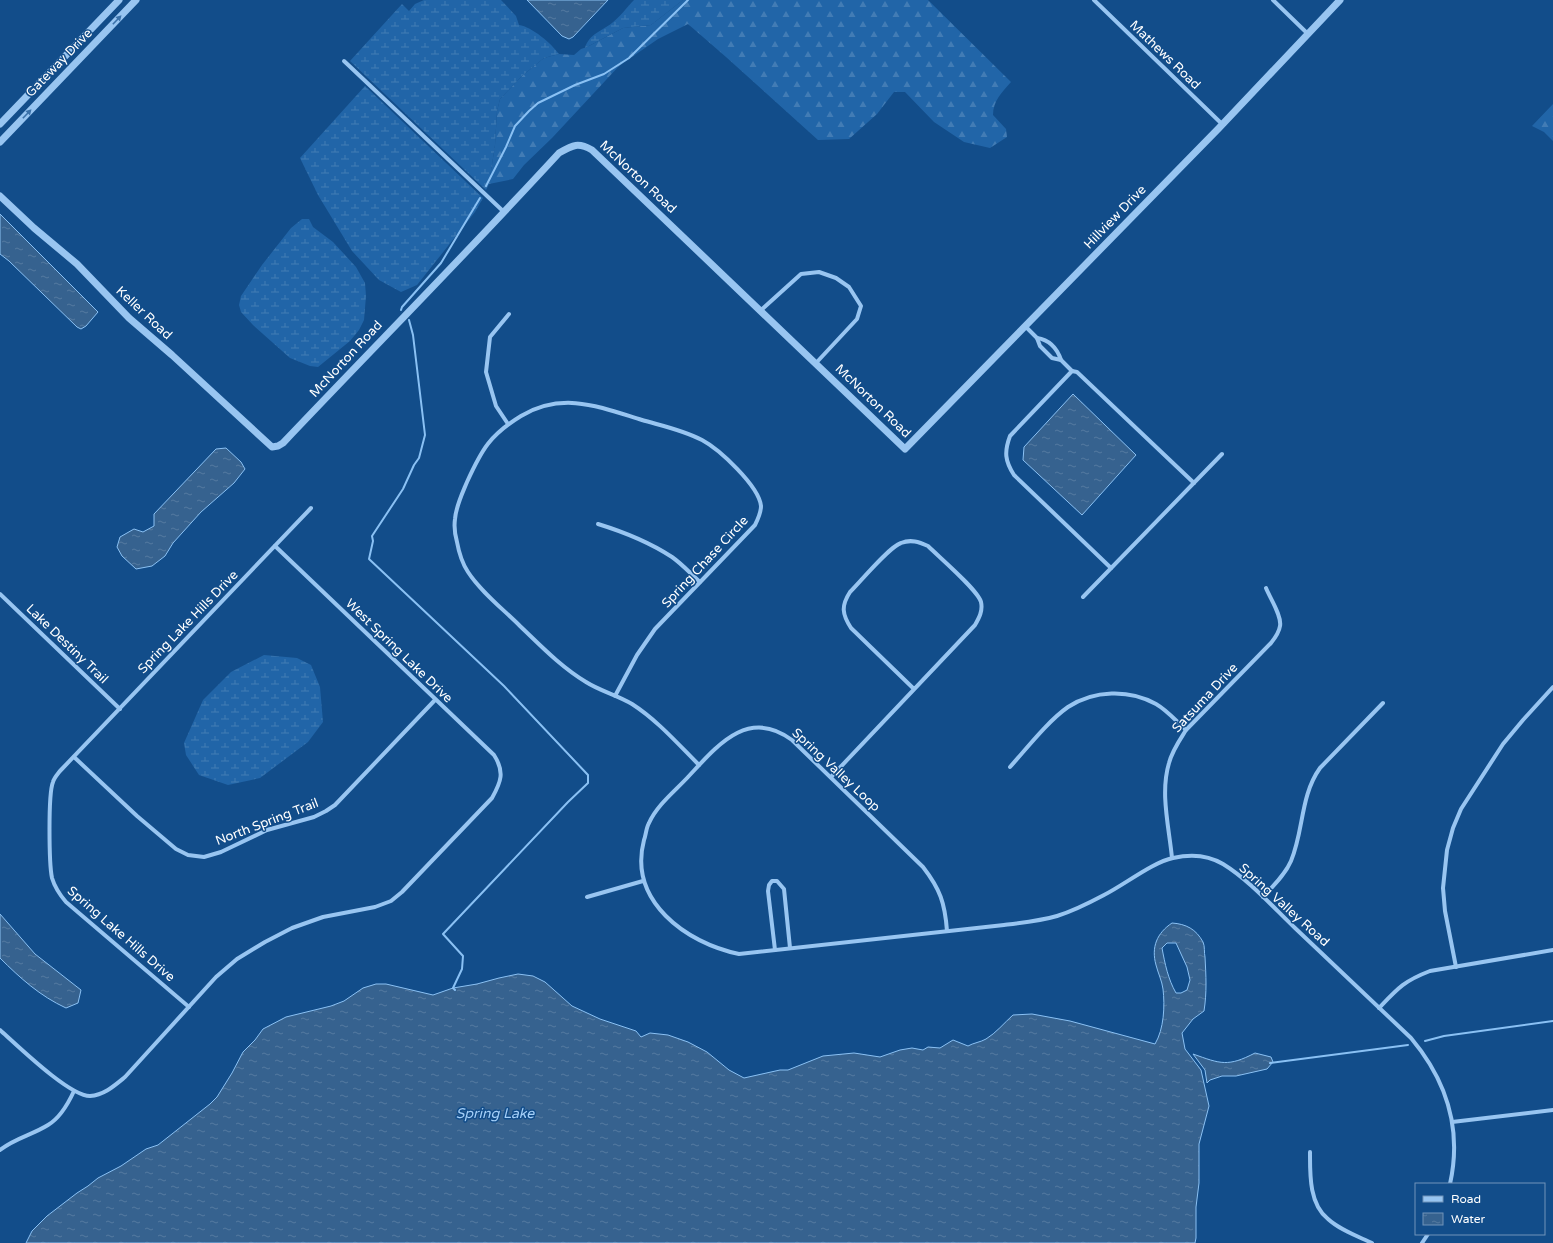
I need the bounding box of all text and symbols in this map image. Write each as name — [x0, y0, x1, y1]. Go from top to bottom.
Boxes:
one-way arrow — [112, 15, 122, 25]
street label: Mathews Road — [1126, 17, 1204, 93]
street label: Gateway Drive — [22, 25, 96, 101]
one-way arrow — [22, 109, 32, 119]
street label: McNorton Road — [596, 137, 680, 217]
street label: Hillview Drive — [1081, 182, 1149, 252]
street label: Keller Road — [113, 283, 175, 343]
street label: McNorton Road — [306, 317, 386, 401]
street label: McNorton Road — [832, 361, 914, 441]
street label: Spring Chase Circle — [658, 513, 752, 611]
street label: Spring Lake Hills Drive — [135, 567, 241, 677]
street label: West Spring Lake Drive — [342, 596, 456, 706]
street label: Lake Destiny Trail — [23, 601, 111, 687]
street label: Satsuma Drive — [1169, 660, 1241, 736]
street label: Spring Valley Loop — [788, 725, 884, 815]
street label: North Spring Trail — [213, 795, 321, 849]
street label: Spring Valley Road — [1235, 860, 1333, 950]
street label: Spring Lake Hills Drive — [64, 883, 178, 985]
water label: Spring Lake — [456, 1105, 535, 1122]
legend — [1415, 1183, 1545, 1235]
text: Road — [1451, 1192, 1481, 1206]
text: Water — [1451, 1212, 1486, 1226]

